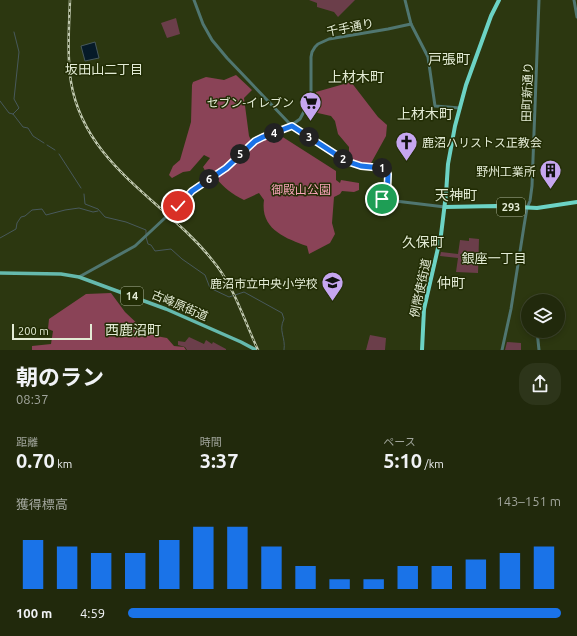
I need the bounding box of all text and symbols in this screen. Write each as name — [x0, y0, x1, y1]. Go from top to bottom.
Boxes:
street label: 千手通り — [325, 16, 375, 38]
district label: 戸張町 — [428, 51, 470, 67]
district label: 坂田山二丁目 — [65, 62, 143, 76]
street label: 田町新通り — [519, 62, 535, 122]
district label: 上材木町 — [328, 69, 384, 85]
supermarket icon: セブン-イレブン — [297, 89, 323, 122]
place label: セブン-イレブン — [207, 96, 294, 109]
district label: 上材木町 — [397, 106, 453, 122]
pin: 4 — [264, 123, 284, 143]
text: 4 — [271, 127, 277, 139]
pin: 3 — [299, 127, 319, 147]
church icon: 鹿沼ハリストス正教会 — [394, 129, 420, 162]
text: 3 — [306, 131, 312, 143]
place label: 鹿沼ハリストス正教会 — [422, 136, 542, 149]
pin: 5 — [230, 144, 250, 164]
text: 5 — [237, 148, 243, 160]
pin: 2 — [333, 149, 353, 169]
text: 2 — [340, 153, 346, 165]
pin: 1 — [372, 158, 392, 178]
building icon: 野州工業所 — [538, 158, 564, 191]
text: 1 — [379, 162, 385, 174]
place label: 野州工業所 — [476, 165, 536, 178]
pin: 6 — [199, 169, 219, 189]
text: 6 — [206, 173, 212, 185]
pin — [365, 182, 399, 216]
park label: 御殿山公園 — [271, 183, 331, 196]
district label: 天神町 — [435, 187, 477, 203]
icon: arrive — [371, 188, 393, 210]
pin — [161, 189, 195, 223]
icon: check — [167, 195, 189, 217]
road number: 293 — [497, 198, 525, 216]
district label: 久保町 — [402, 234, 444, 250]
district label: 銀座一丁目 — [461, 251, 527, 265]
street label: 例幣使街道 — [407, 257, 433, 319]
school or university icon: 鹿沼市立中央小学校 — [320, 270, 346, 303]
district label: 仲町 — [437, 275, 465, 291]
place label: 鹿沼市立中央小学校 — [210, 277, 318, 290]
road number: 14 — [121, 287, 143, 305]
street label: 古峰原街道 — [150, 287, 210, 323]
map controls — [521, 294, 565, 338]
button: layers — [521, 294, 565, 338]
scale bar — [12, 322, 92, 341]
district label: 西鹿沼町 — [105, 322, 161, 338]
text: 200 m — [18, 325, 49, 337]
button: share — [519, 363, 561, 405]
text: 朝のラン — [16, 364, 104, 389]
text: 08:37 — [16, 392, 49, 406]
text: 距離 — [16, 436, 38, 448]
text: 時間 — [200, 436, 222, 448]
text: ペース — [383, 436, 416, 448]
text: 0.70 — [16, 449, 55, 472]
text: 3:37 — [200, 449, 238, 472]
text: 5:10 — [383, 449, 422, 472]
text: km — [55, 458, 72, 470]
text: /km — [422, 458, 444, 470]
text: 143–151 m — [496, 494, 561, 508]
text: 獲得標高 — [16, 497, 68, 511]
text: 100 m — [16, 606, 52, 620]
text: 4:59 — [80, 606, 105, 620]

